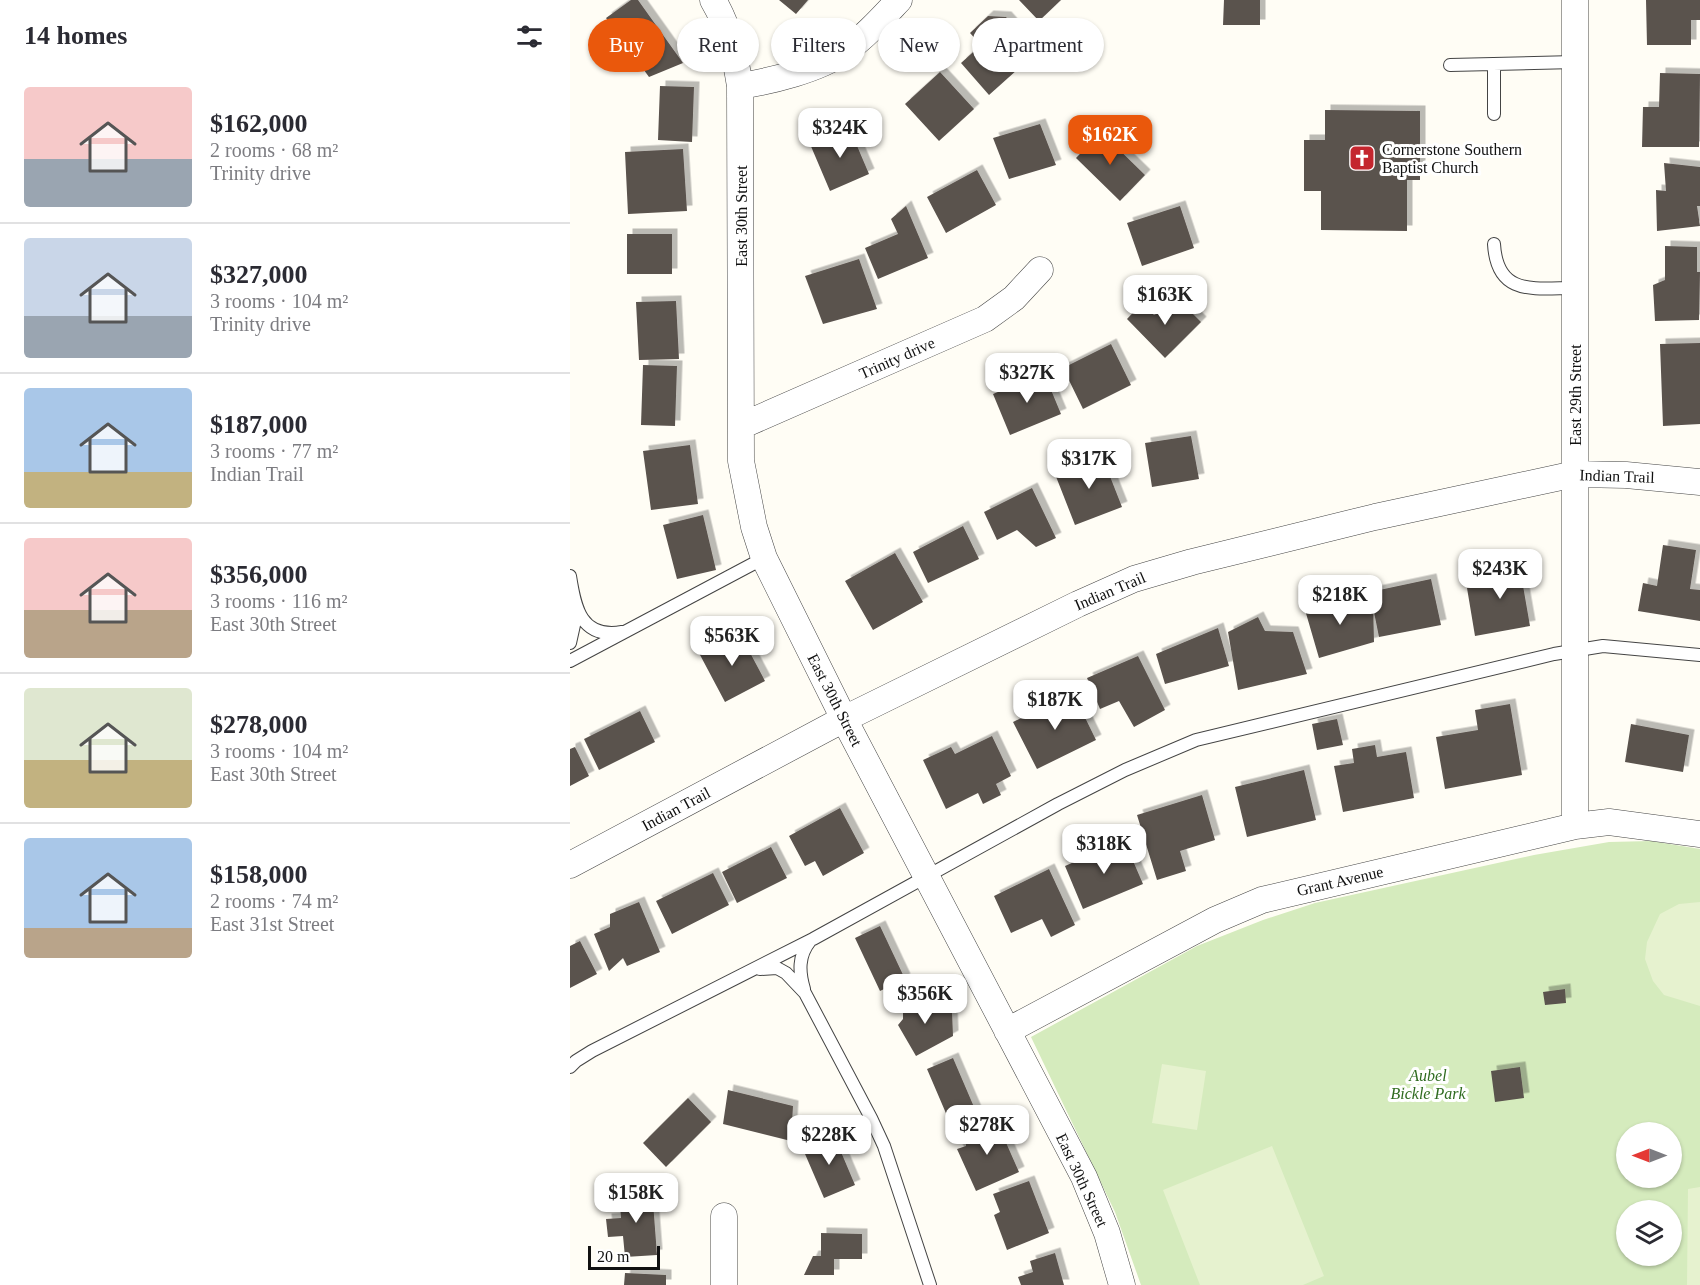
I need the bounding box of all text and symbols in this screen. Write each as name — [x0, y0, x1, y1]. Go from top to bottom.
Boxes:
chip: Buy — [588, 18, 665, 72]
chip: Rent — [677, 18, 759, 72]
chip: Filters — [771, 18, 866, 72]
chip: New — [878, 18, 960, 72]
chip: Apartment — [972, 18, 1104, 72]
icon: filters — [513, 20, 546, 53]
text: 14 homes — [24, 21, 127, 50]
pin: $324K — [798, 108, 882, 159]
text: $162,000 — [210, 109, 308, 138]
icon: home — [72, 111, 144, 183]
pin: $162K — [1068, 115, 1152, 166]
text: $324K — [812, 116, 868, 138]
text: $162K — [1082, 123, 1138, 145]
text: 2 rooms · 68 m² — [210, 139, 338, 161]
place label: Cornerstone Southern Baptist Church — [1382, 141, 1522, 177]
church icon: Cornerstone Southern Baptist Church — [1347, 143, 1377, 173]
text: Trinity drive — [210, 162, 311, 184]
street label: East 30th Street — [733, 165, 750, 267]
text: $327,000 — [210, 260, 308, 289]
icon: home — [72, 262, 144, 334]
pin: $163K — [1123, 275, 1207, 326]
text: $163K — [1137, 283, 1193, 305]
text: 3 rooms · 104 m² — [210, 290, 348, 312]
text: Trinity drive — [210, 313, 311, 335]
street label: Trinity drive — [857, 334, 938, 383]
street label: East 29th Street — [1567, 344, 1584, 446]
pin: $327K — [985, 353, 1069, 404]
text: $327K — [999, 361, 1055, 383]
text: $187,000 — [210, 410, 308, 439]
icon: home — [72, 412, 144, 484]
pin: $317K — [1047, 439, 1131, 490]
text: 3 rooms · 77 m² — [210, 440, 338, 462]
text: $317K — [1061, 447, 1117, 469]
text: Indian Trail — [210, 463, 304, 485]
street label: Indian Trail — [1579, 466, 1655, 486]
pin: $243K — [1458, 549, 1542, 600]
text: $243K — [1472, 557, 1528, 579]
text: $356,000 — [210, 560, 308, 589]
icon: home — [72, 562, 144, 634]
street label: Indian Trail — [1072, 568, 1148, 614]
pin: $218K — [1298, 575, 1382, 626]
text: $218K — [1312, 583, 1368, 605]
text: 3 rooms · 116 m² — [210, 590, 347, 612]
text: East 30th Street — [210, 613, 337, 635]
pin: $563K — [690, 616, 774, 667]
text: $563K — [704, 624, 760, 646]
street label: East 30th Street — [804, 651, 866, 749]
pin: $187K — [1013, 680, 1097, 731]
text: $187K — [1027, 688, 1083, 710]
text: $278,000 — [210, 710, 308, 739]
icon: home — [72, 712, 144, 784]
text: 3 rooms · 104 m² — [210, 740, 348, 762]
text: East 30th Street — [210, 763, 337, 785]
street label: Indian Trail — [639, 784, 714, 834]
pin: $318K — [1062, 824, 1146, 875]
text: $318K — [1076, 832, 1132, 854]
text: $158,000 — [210, 860, 308, 889]
icon: home — [72, 862, 144, 934]
street label: Grant Avenue — [1295, 863, 1385, 899]
text: 2 rooms · 74 m² — [210, 890, 338, 912]
text: East 31st Street — [210, 913, 334, 935]
pin: $356K — [883, 974, 967, 1025]
text: $356K — [897, 982, 953, 1004]
park label: Aubel Bickle Park — [1390, 1067, 1466, 1102]
pin: $278K — [945, 1105, 1029, 1156]
text: $278K — [959, 1113, 1015, 1135]
pin: $228K — [787, 1115, 871, 1166]
north arrow — [1616, 1122, 1682, 1188]
map controls — [1616, 1122, 1682, 1266]
text: $228K — [801, 1123, 857, 1145]
street label: East 30th Street — [1053, 1130, 1111, 1230]
pin: $158K — [594, 1173, 678, 1224]
text: $158K — [608, 1181, 664, 1203]
button: layers — [1616, 1200, 1682, 1266]
scale bar — [588, 1243, 660, 1270]
text: 20 m — [597, 1248, 629, 1265]

